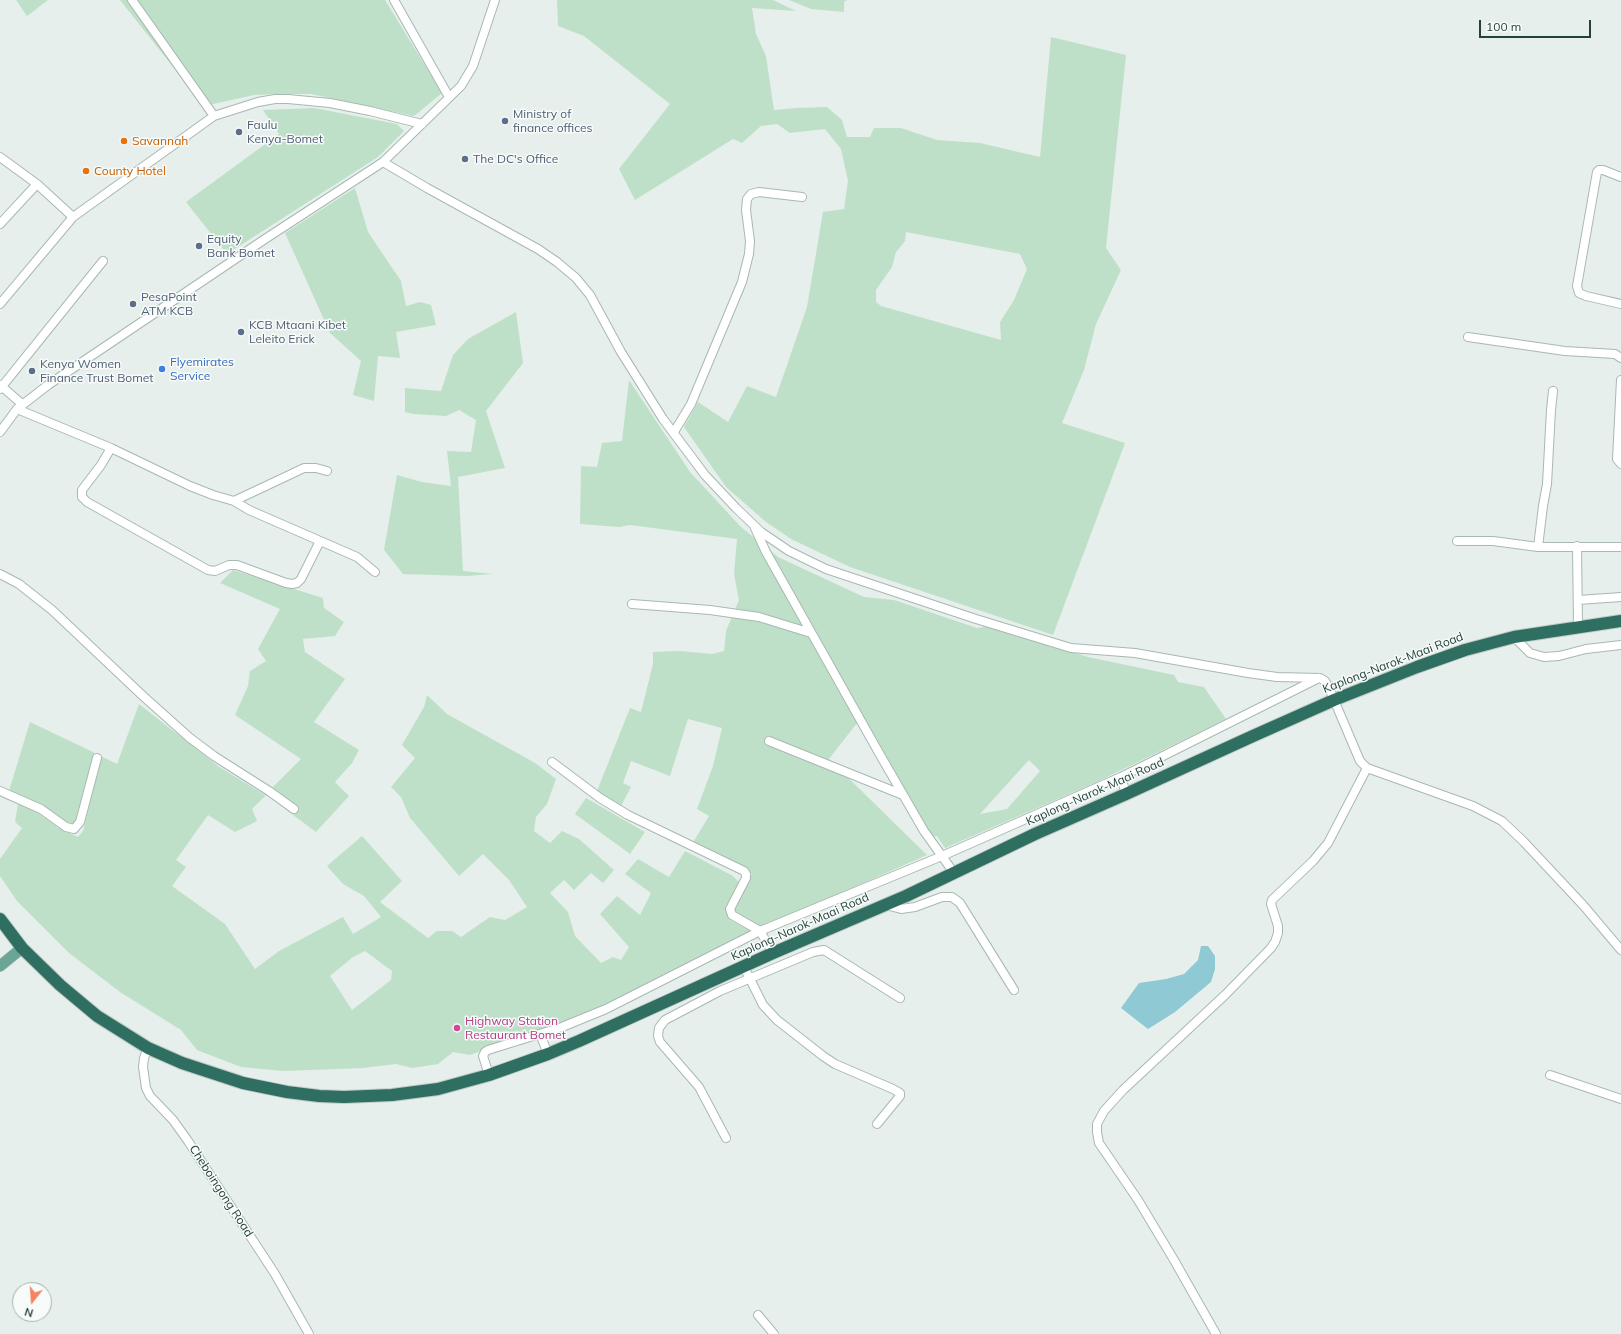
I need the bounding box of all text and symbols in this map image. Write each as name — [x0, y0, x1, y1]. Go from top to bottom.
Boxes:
scale bar — [1481, 12, 1593, 38]
text: 100 m — [1486, 19, 1521, 34]
place label: Ministry of finance offices — [513, 107, 592, 135]
marker: Ministry of finance offices — [500, 116, 510, 126]
place label: Faulu Kenya-Bomet — [247, 118, 323, 146]
marker: Faulu Kenya-Bomet — [234, 127, 244, 137]
place label: Savannah — [132, 134, 188, 148]
marker: Savannah — [119, 136, 129, 146]
place label: The DC's Office — [473, 152, 558, 166]
marker: The DC's Office — [460, 154, 470, 164]
place label: County Hotel — [94, 164, 166, 178]
marker: County Hotel — [81, 166, 91, 176]
place label: Equity Bank Bomet — [207, 232, 275, 260]
marker: Equity Bank Bomet — [194, 241, 204, 251]
place label: PesaPoint ATM KCB — [141, 290, 197, 318]
marker: PesaPoint ATM KCB — [128, 299, 138, 309]
place label: KCB Mtaani Kibet Leleito Erick — [249, 318, 346, 346]
marker: KCB Mtaani Kibet Leleito Erick — [236, 327, 246, 337]
place label: Flyemirates Service — [170, 355, 234, 383]
place label: Kenya Women Finance Trust Bomet — [40, 357, 153, 385]
marker: Flyemirates Service — [157, 364, 167, 374]
marker: Kenya Women Finance Trust Bomet — [27, 366, 37, 376]
street label: Kaplong-Narok-Maai Road — [1321, 629, 1465, 697]
street label: Kaplong-Narok-Maai Road — [1024, 755, 1166, 829]
street label: Kaplong-Narok-Maai Road — [729, 890, 871, 964]
place label: Highway Station Restaurant Bomet — [465, 1014, 566, 1042]
marker: Highway Station Restaurant Bomet — [452, 1023, 462, 1033]
street label: Cheboingong Road — [186, 1142, 256, 1240]
north arrow — [12, 1282, 52, 1322]
text: N — [23, 1305, 35, 1320]

